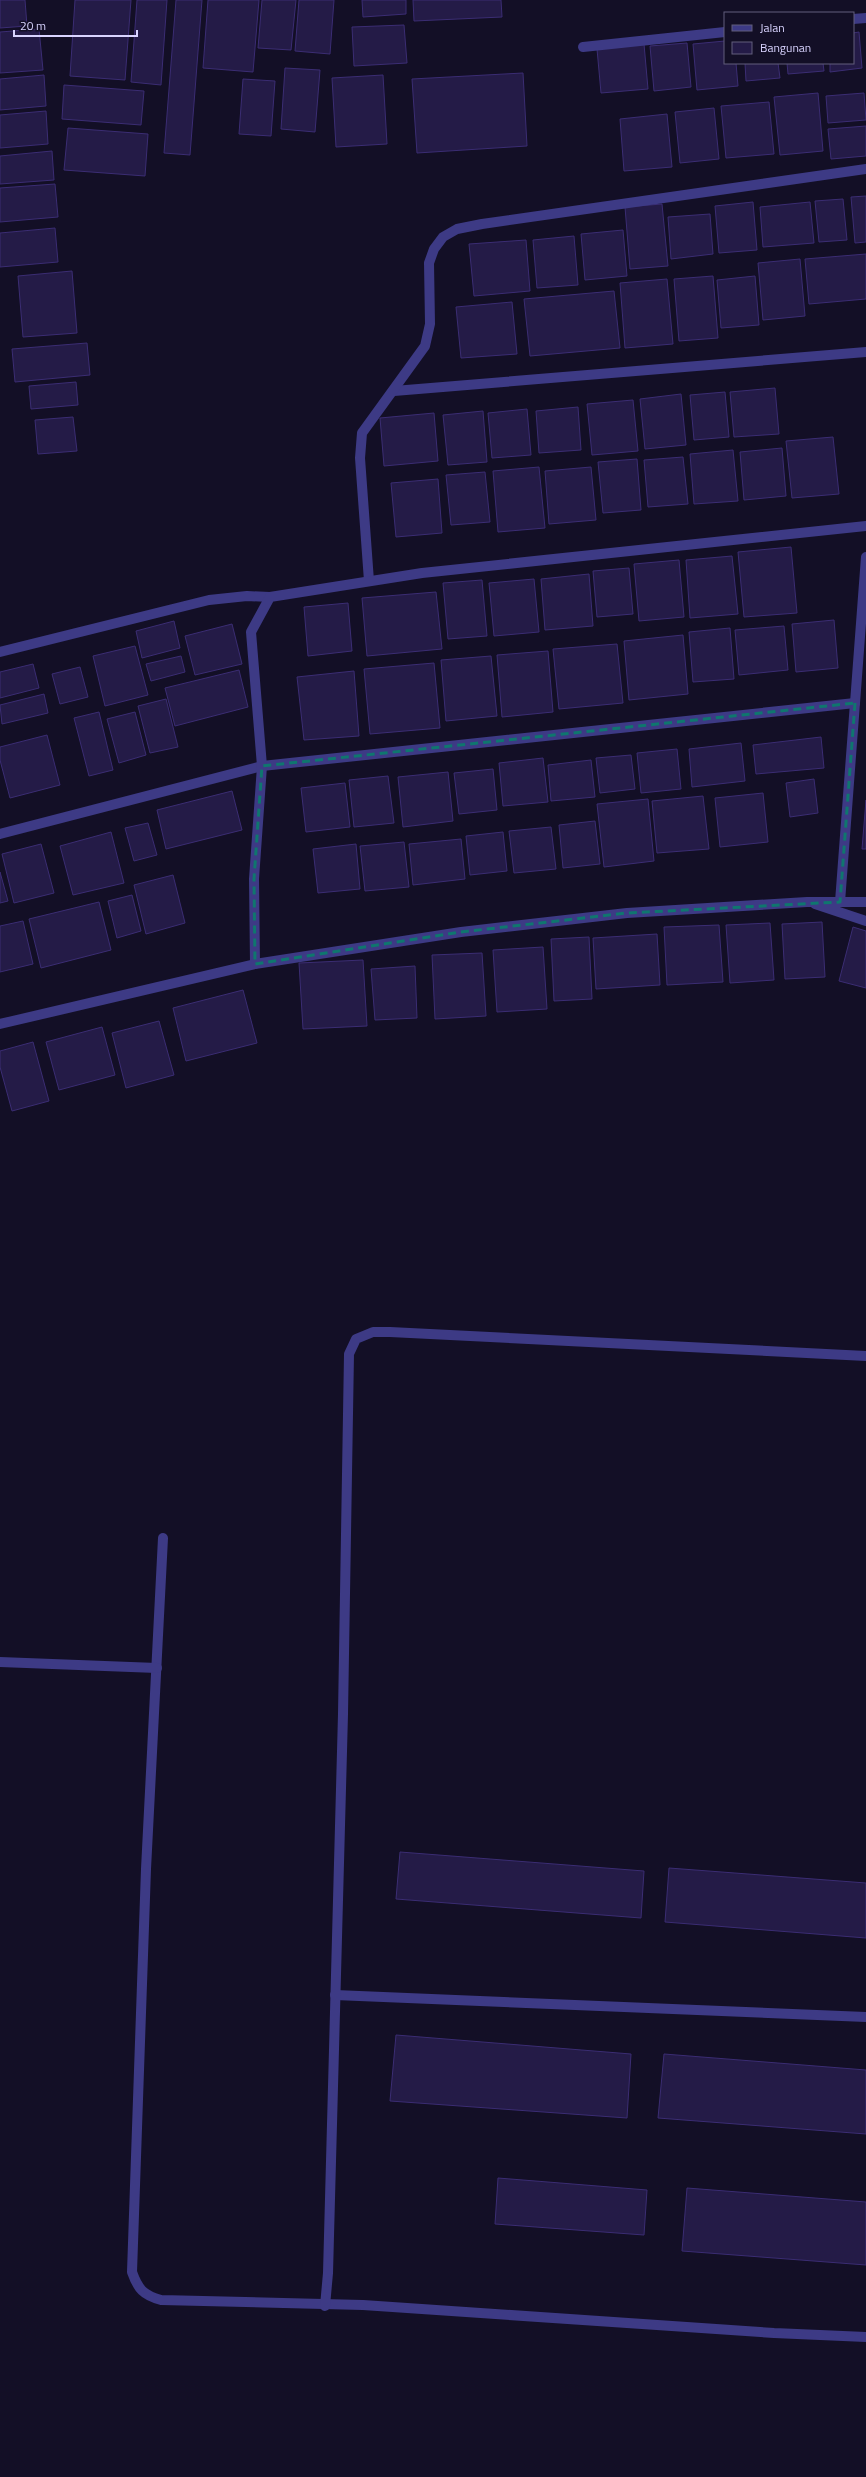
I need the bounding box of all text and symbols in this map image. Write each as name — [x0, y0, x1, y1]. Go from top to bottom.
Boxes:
scale bar — [14, 12, 137, 38]
legend — [724, 12, 854, 64]
text: 20 m — [20, 16, 46, 35]
text: Jalan — [760, 18, 785, 37]
text: Bangunan — [760, 38, 811, 57]

